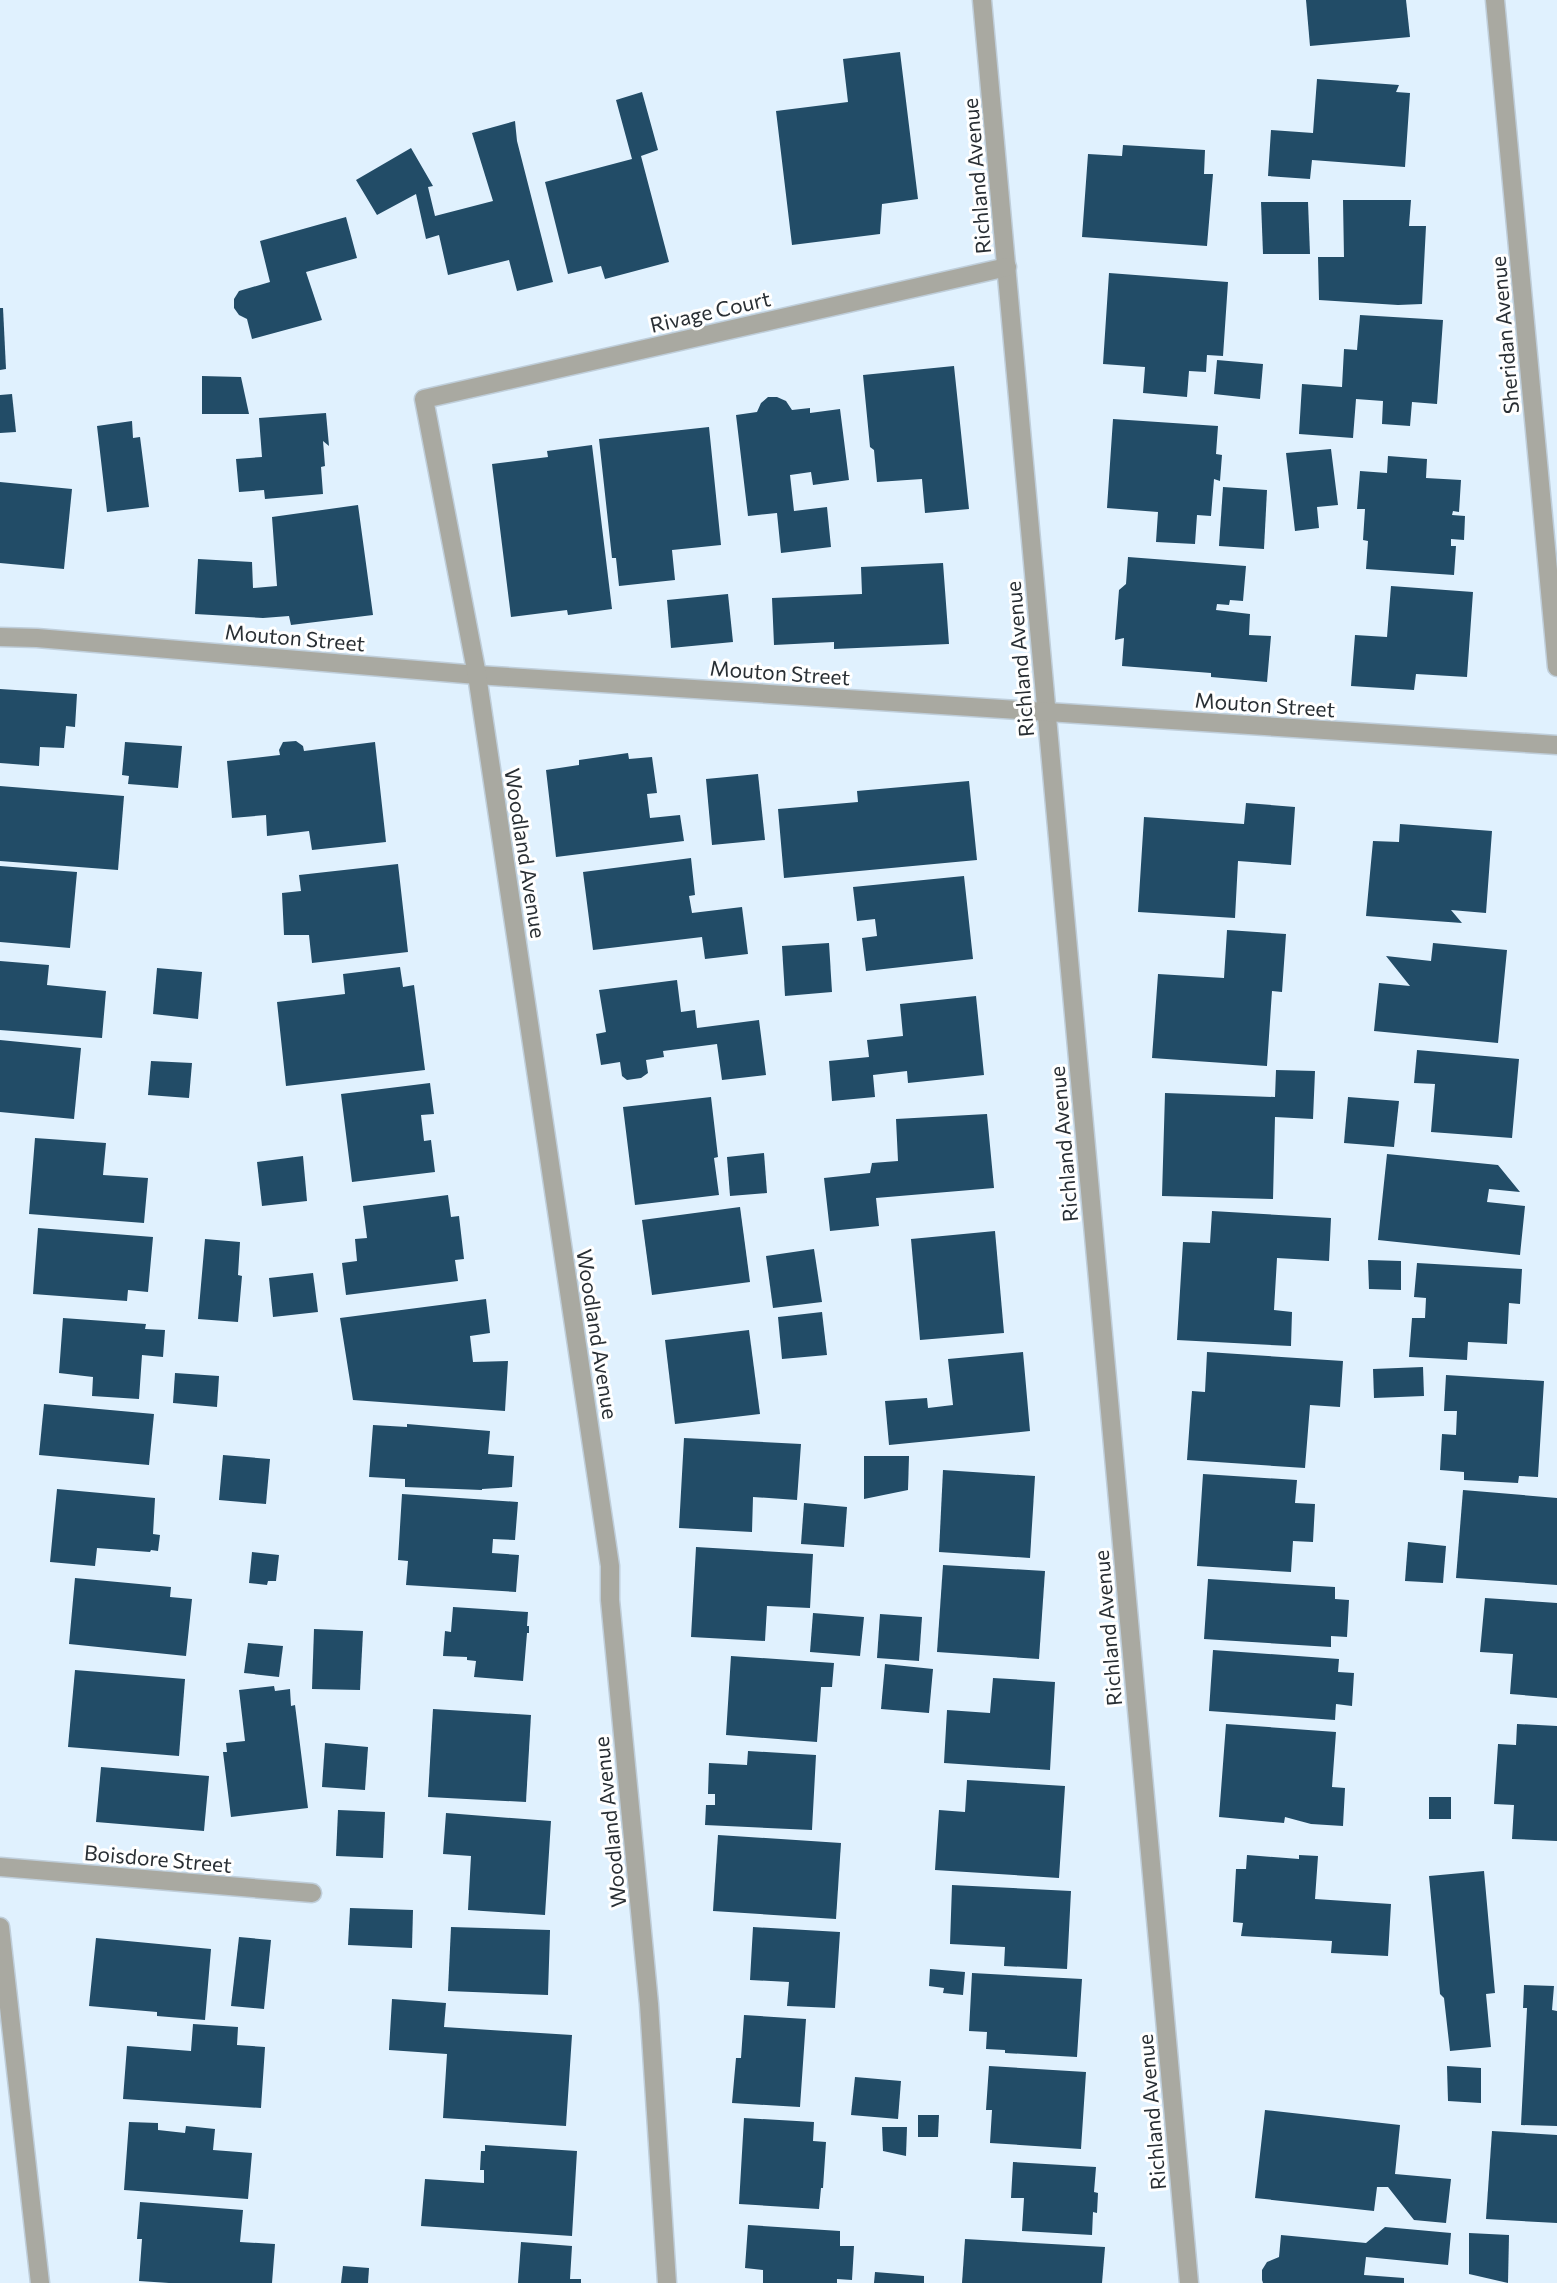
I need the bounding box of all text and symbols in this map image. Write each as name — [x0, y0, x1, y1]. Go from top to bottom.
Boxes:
street label: Richland Avenue — [957, 97, 995, 255]
street label: Sheridan Avenue — [1485, 255, 1523, 415]
street label: Rivage Court — [647, 285, 773, 337]
street label: Richland Avenue — [1000, 580, 1038, 738]
street label: Mouton Street — [224, 618, 366, 656]
street label: Mouton Street — [709, 655, 851, 689]
street label: Mouton Street — [1194, 687, 1336, 721]
street label: Woodland Avenue — [500, 766, 552, 940]
street label: Richland Avenue — [1044, 1065, 1082, 1223]
street label: Woodland Avenue — [572, 1247, 624, 1421]
street label: Richland Avenue — [1088, 1549, 1126, 1707]
street label: Woodland Avenue — [588, 1735, 630, 1909]
street label: Boisdore Street — [83, 1839, 233, 1877]
street label: Richland Avenue — [1132, 2033, 1170, 2191]

